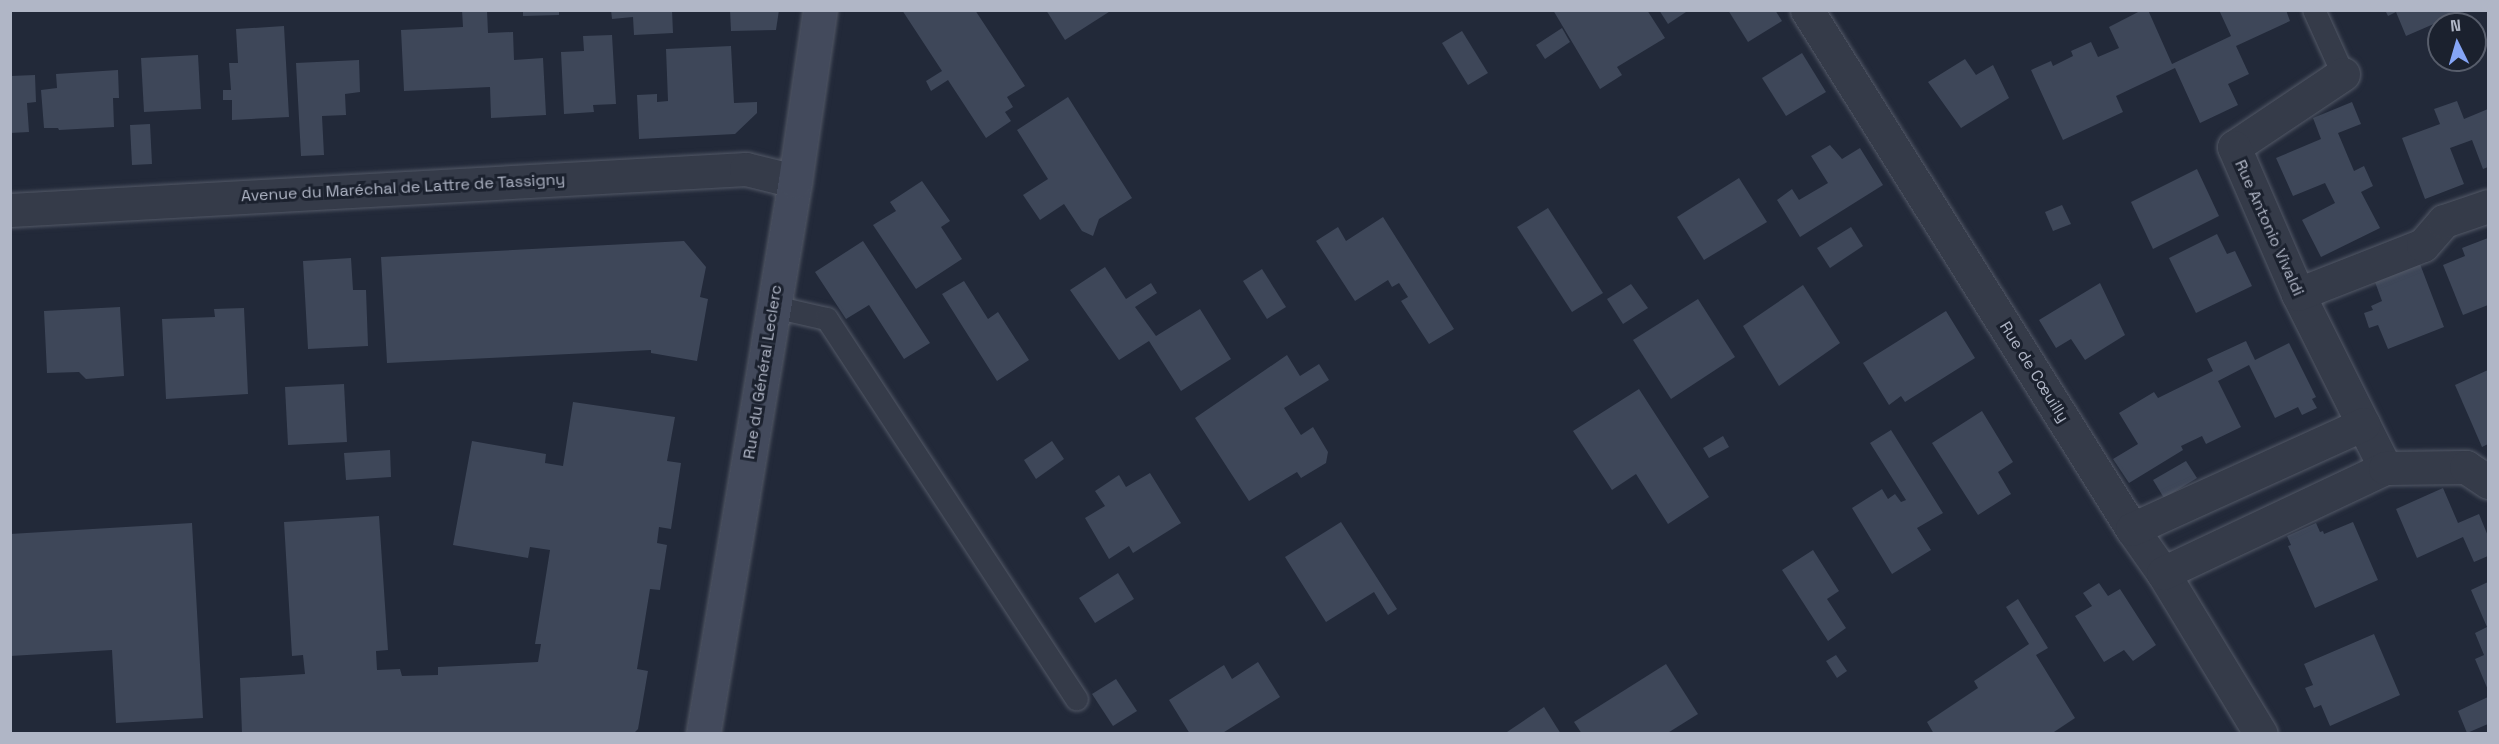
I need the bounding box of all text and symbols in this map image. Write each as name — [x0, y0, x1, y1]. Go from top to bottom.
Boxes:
north arrow — [2427, 12, 2487, 72]
text: N — [2449, 15, 2462, 36]
street label: Rue Antonio Vivaldi — [2230, 157, 2308, 299]
street label: Avenue du Maréchal de Lattre de Tassigny — [240, 170, 566, 206]
street label: Rue du Général Leclerc — [740, 283, 786, 461]
street label: Rue de Cœuilly — [1995, 318, 2073, 426]

